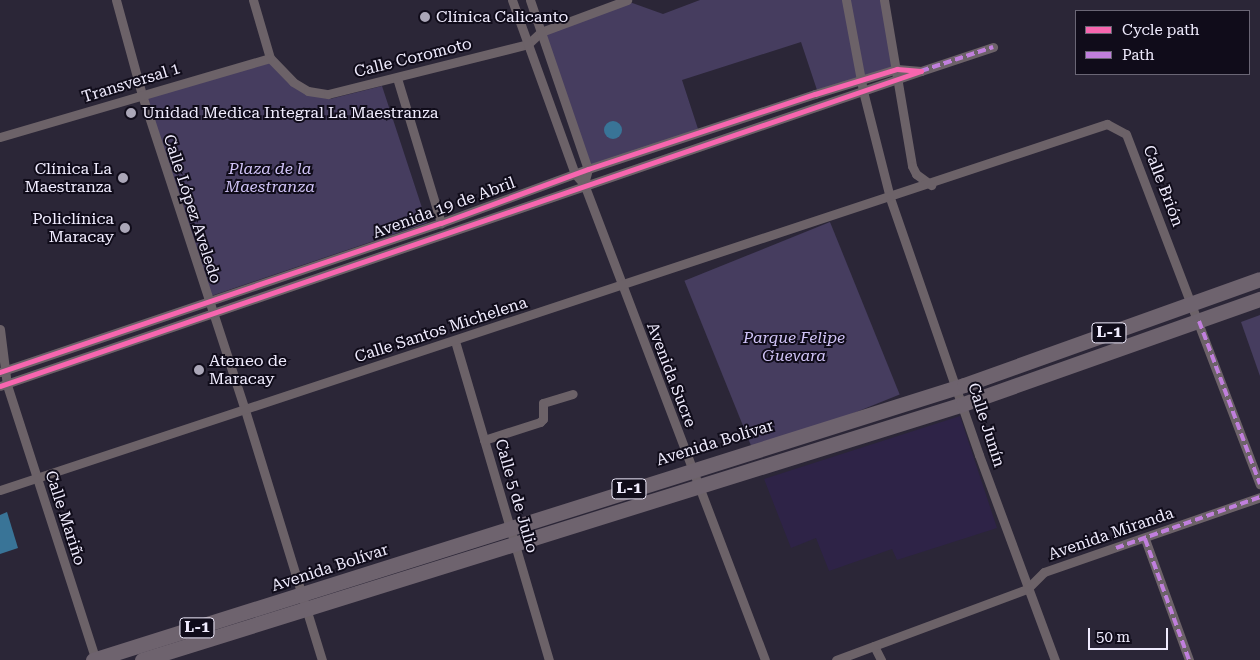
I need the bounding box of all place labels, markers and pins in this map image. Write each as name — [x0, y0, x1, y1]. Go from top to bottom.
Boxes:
place label: Clínica Calicanto — [436, 7, 568, 27]
marker: Clínica Calicanto — [418, 10, 432, 24]
place label: Unidad Medica Integral La Maestranza — [142, 103, 438, 123]
marker: Unidad Medica Integral La Maestranza — [124, 106, 138, 120]
place label: Clínica La Maestranza — [24, 159, 112, 197]
marker: Clínica La Maestranza — [116, 171, 130, 185]
place label: Policlínica Maracay — [32, 209, 114, 247]
marker: Policlínica Maracay — [118, 221, 132, 235]
place label: Ateneo de Maracay — [209, 351, 287, 389]
marker: Ateneo de Maracay — [193, 364, 205, 376]

